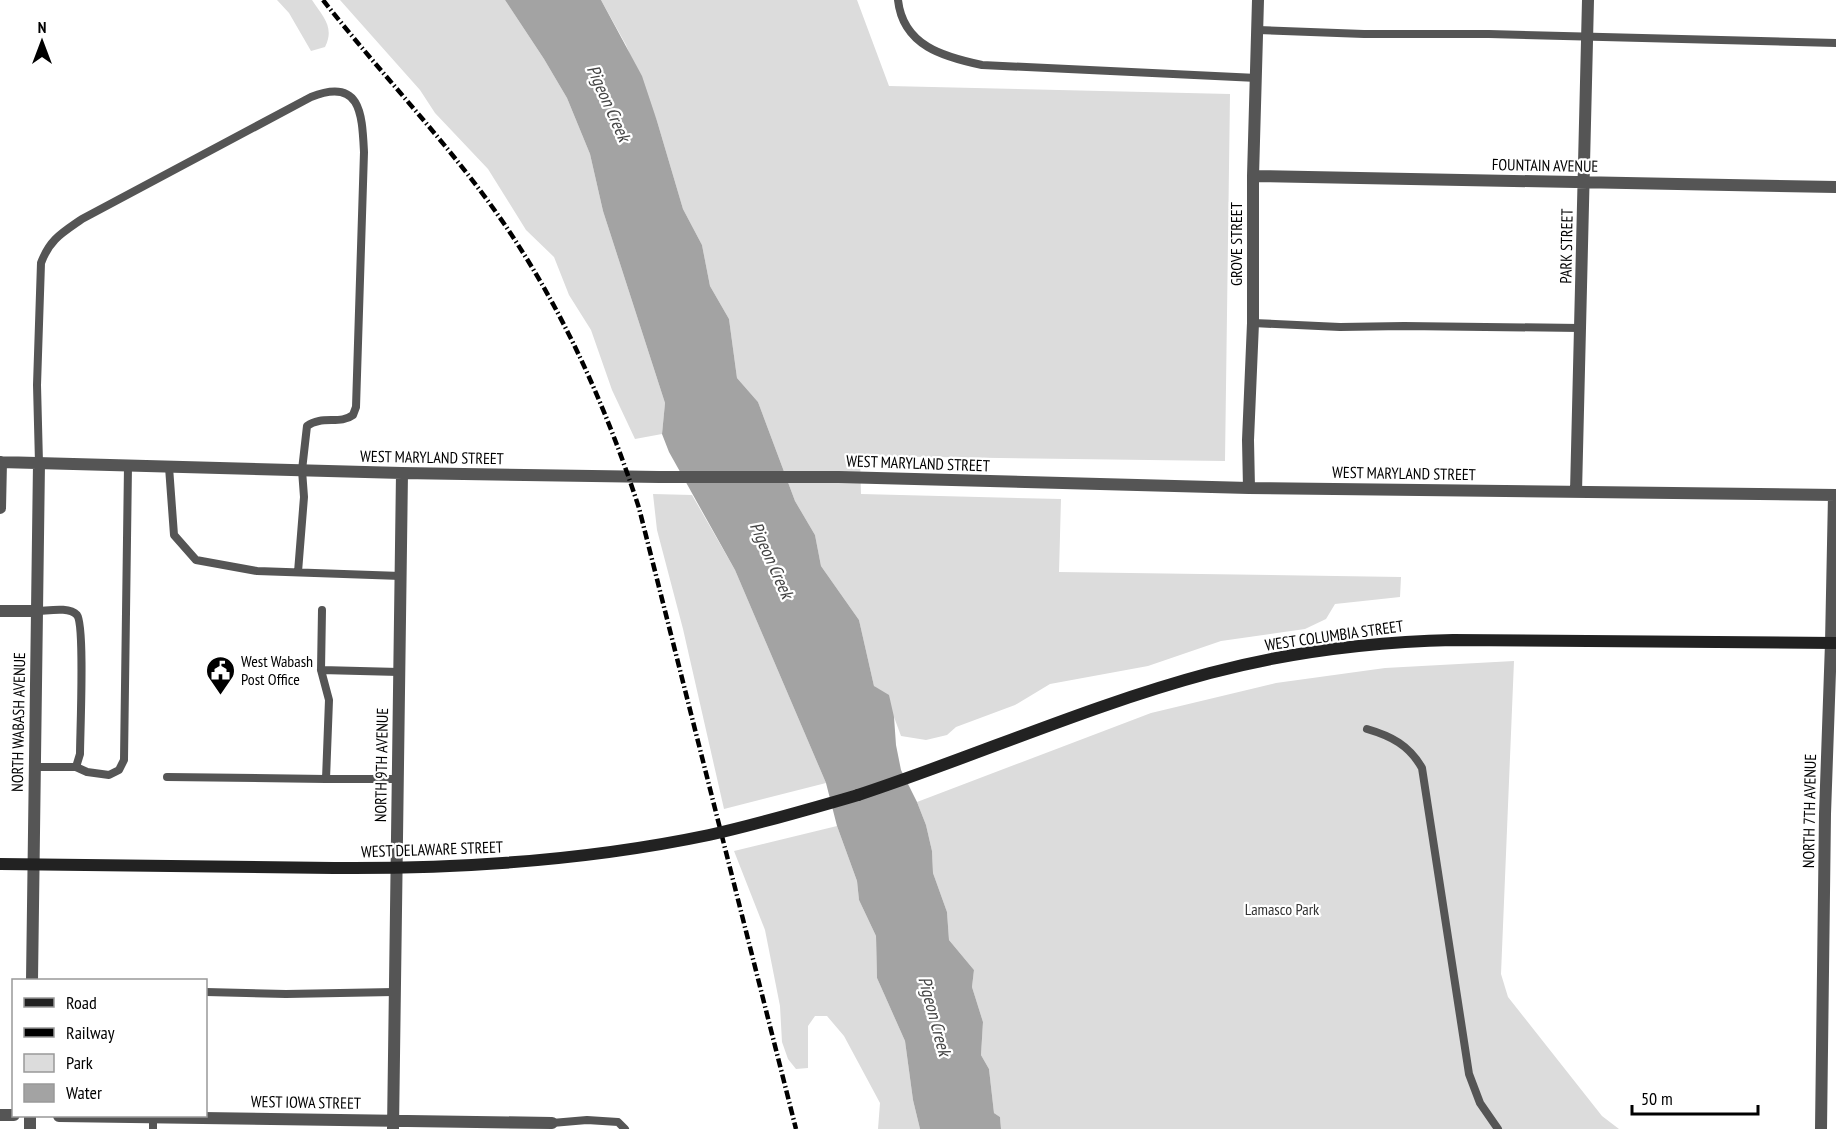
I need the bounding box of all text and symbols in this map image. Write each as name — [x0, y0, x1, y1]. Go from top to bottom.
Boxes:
north arrow — [12, 12, 72, 72]
text: N — [38, 17, 46, 37]
water label: Pigeon Creek — [582, 61, 637, 147]
street label: FOUNTAIN AVENUE — [1492, 154, 1599, 176]
street label: GROVE STREET — [1226, 202, 1246, 286]
street label: PARK STREET — [1555, 208, 1577, 284]
street label: WEST MARYLAND STREET — [360, 446, 504, 468]
street label: WEST MARYLAND STREET — [846, 450, 990, 476]
street label: WEST MARYLAND STREET — [1332, 462, 1476, 484]
water label: Pigeon Creek — [745, 518, 800, 604]
street label: WEST COLUMBIA STREET — [1263, 615, 1405, 655]
place label: West Wabash Post Office — [241, 651, 313, 689]
street label: NORTH WABASH AVENUE — [7, 652, 29, 792]
public building icon: West Wabash Post Office — [204, 654, 236, 696]
street label: NORTH 9TH AVENUE — [370, 708, 392, 822]
street label: NORTH 7TH AVENUE — [1798, 754, 1820, 868]
street label: WEST DELAWARE STREET — [361, 837, 503, 861]
park label: Lamasco Park — [1245, 899, 1320, 919]
water label: Pigeon Creek — [913, 974, 957, 1060]
legend — [12, 979, 207, 1117]
text: Road — [66, 991, 97, 1014]
text: Railway — [66, 1021, 115, 1044]
text: Park — [66, 1051, 93, 1074]
scale bar — [1632, 1078, 1758, 1116]
text: Water — [66, 1081, 102, 1104]
text: 50 m — [1641, 1087, 1673, 1110]
street label: WEST IOWA STREET — [251, 1091, 361, 1113]

